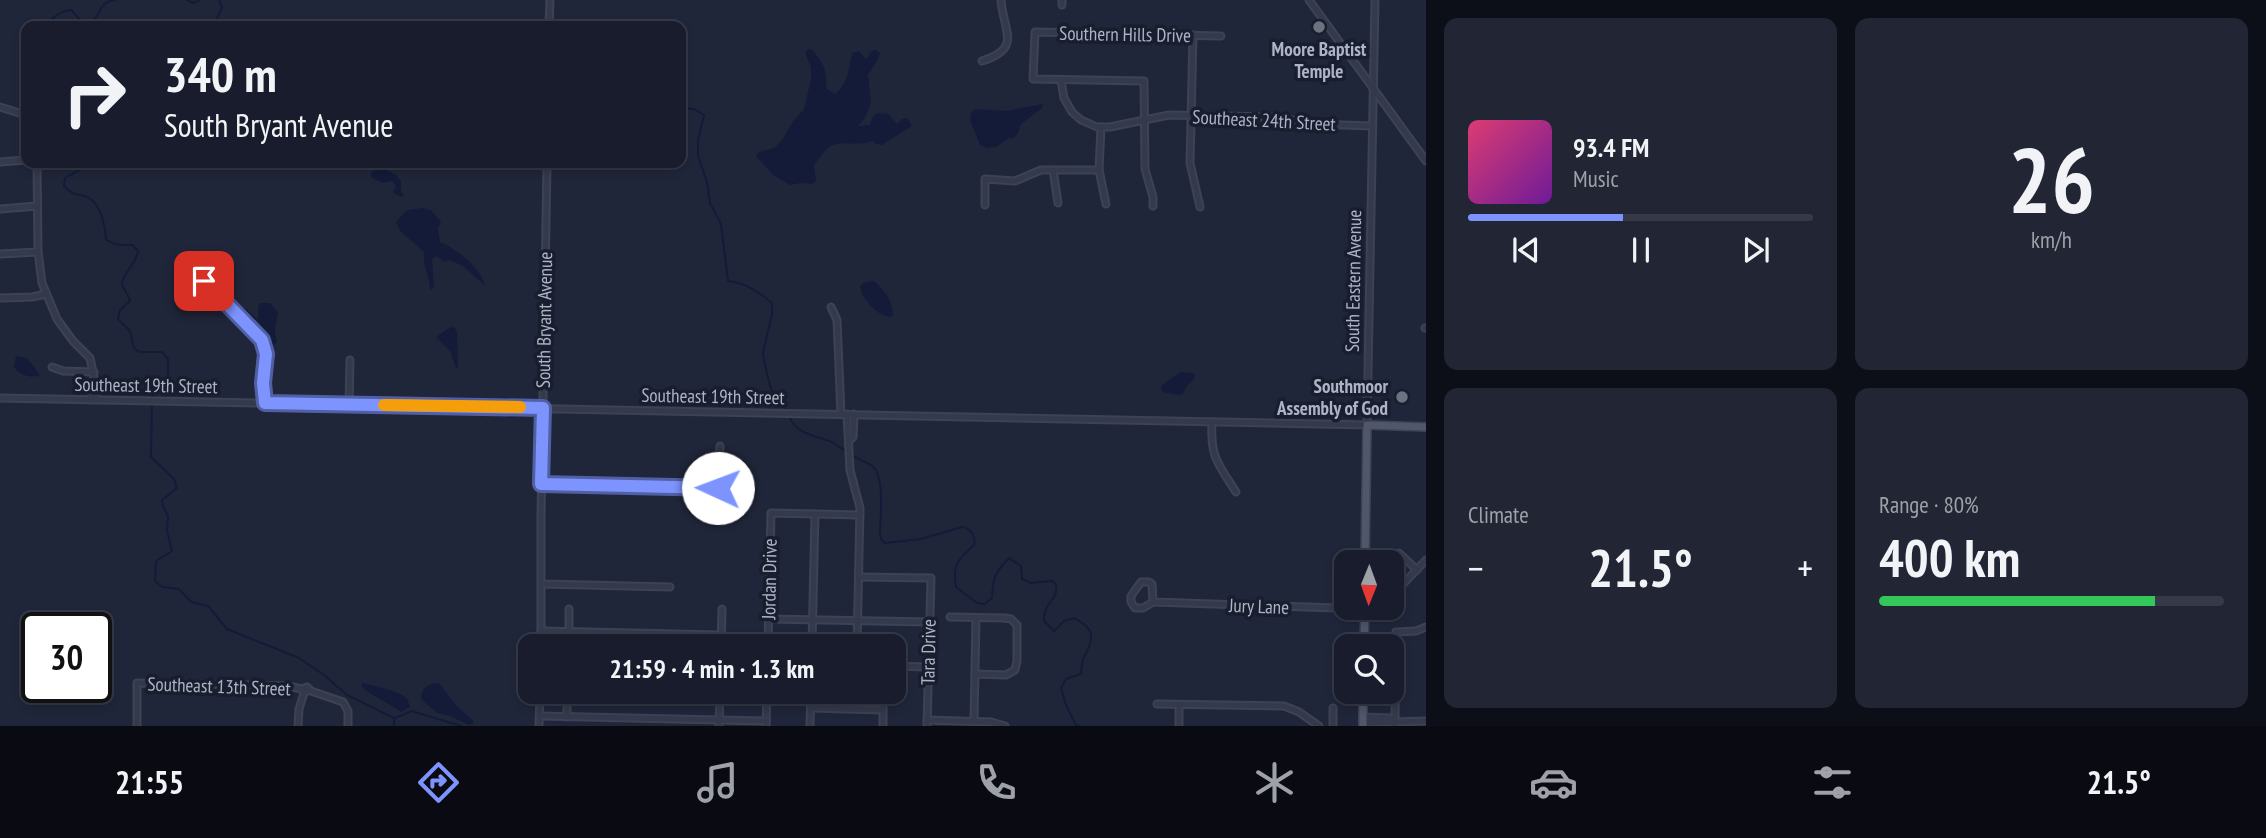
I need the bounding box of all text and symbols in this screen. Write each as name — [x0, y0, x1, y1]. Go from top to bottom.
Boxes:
marker: Moore Baptist Temple — [1311, 19, 1327, 35]
street label: Southern Hills Drive — [1059, 21, 1191, 47]
place label: Moore Baptist Temple — [1272, 37, 1367, 83]
text: 340 m — [164, 42, 277, 106]
icon: right — [49, 49, 140, 140]
text: South Bryant Avenue — [164, 104, 393, 146]
street label: Southeast 24th Street — [1192, 104, 1337, 136]
text: 26 — [2008, 120, 2095, 238]
text: 93.4 FM — [1573, 131, 1649, 164]
text: Music — [1573, 164, 1619, 193]
street label: South Eastern Avenue — [1340, 209, 1366, 352]
text: km/h — [2031, 225, 2072, 254]
icon: previous — [1507, 231, 1545, 269]
icon: pause — [1622, 231, 1660, 269]
icon: next — [1737, 231, 1775, 269]
pin — [174, 251, 234, 311]
street label: South Bryant Avenue — [531, 252, 557, 388]
icon: arrive — [185, 262, 223, 300]
street label: Southeast 19th Street — [74, 372, 219, 398]
place label: Southmoor Assembly of God — [1276, 374, 1388, 420]
street label: Southeast 19th Street — [641, 383, 786, 409]
marker: Southmoor Assembly of God — [1394, 389, 1410, 405]
position arrow — [681, 451, 755, 525]
text: Range · 80% — [1879, 490, 1979, 519]
text: Climate — [1468, 500, 1529, 529]
text: 400 km — [1879, 524, 2020, 591]
text: 21.5° — [1588, 534, 1693, 601]
street label: Jordan Drive — [756, 538, 782, 621]
text: − — [1468, 543, 1484, 592]
text: + — [1797, 543, 1813, 592]
north arrow — [1334, 550, 1404, 620]
map controls — [1334, 550, 1404, 704]
street label: Jury Lane — [1228, 593, 1290, 619]
speed limit sign: 30 — [21, 612, 112, 703]
street label: Tara Drive — [915, 619, 941, 685]
button: search — [1334, 634, 1404, 704]
text: 21:59 · 4 min · 1.3 km — [610, 652, 814, 685]
street label: Southeast 13th Street — [147, 672, 292, 701]
icon: directions — [414, 758, 463, 807]
icon: music — [693, 758, 742, 807]
icon: phone — [972, 758, 1021, 807]
icon: climate — [1250, 758, 1299, 807]
icon: car — [1529, 758, 1578, 807]
icon: filters — [1808, 758, 1857, 807]
text: 21:55 — [115, 761, 184, 803]
text: 21.5° — [2087, 761, 2151, 803]

